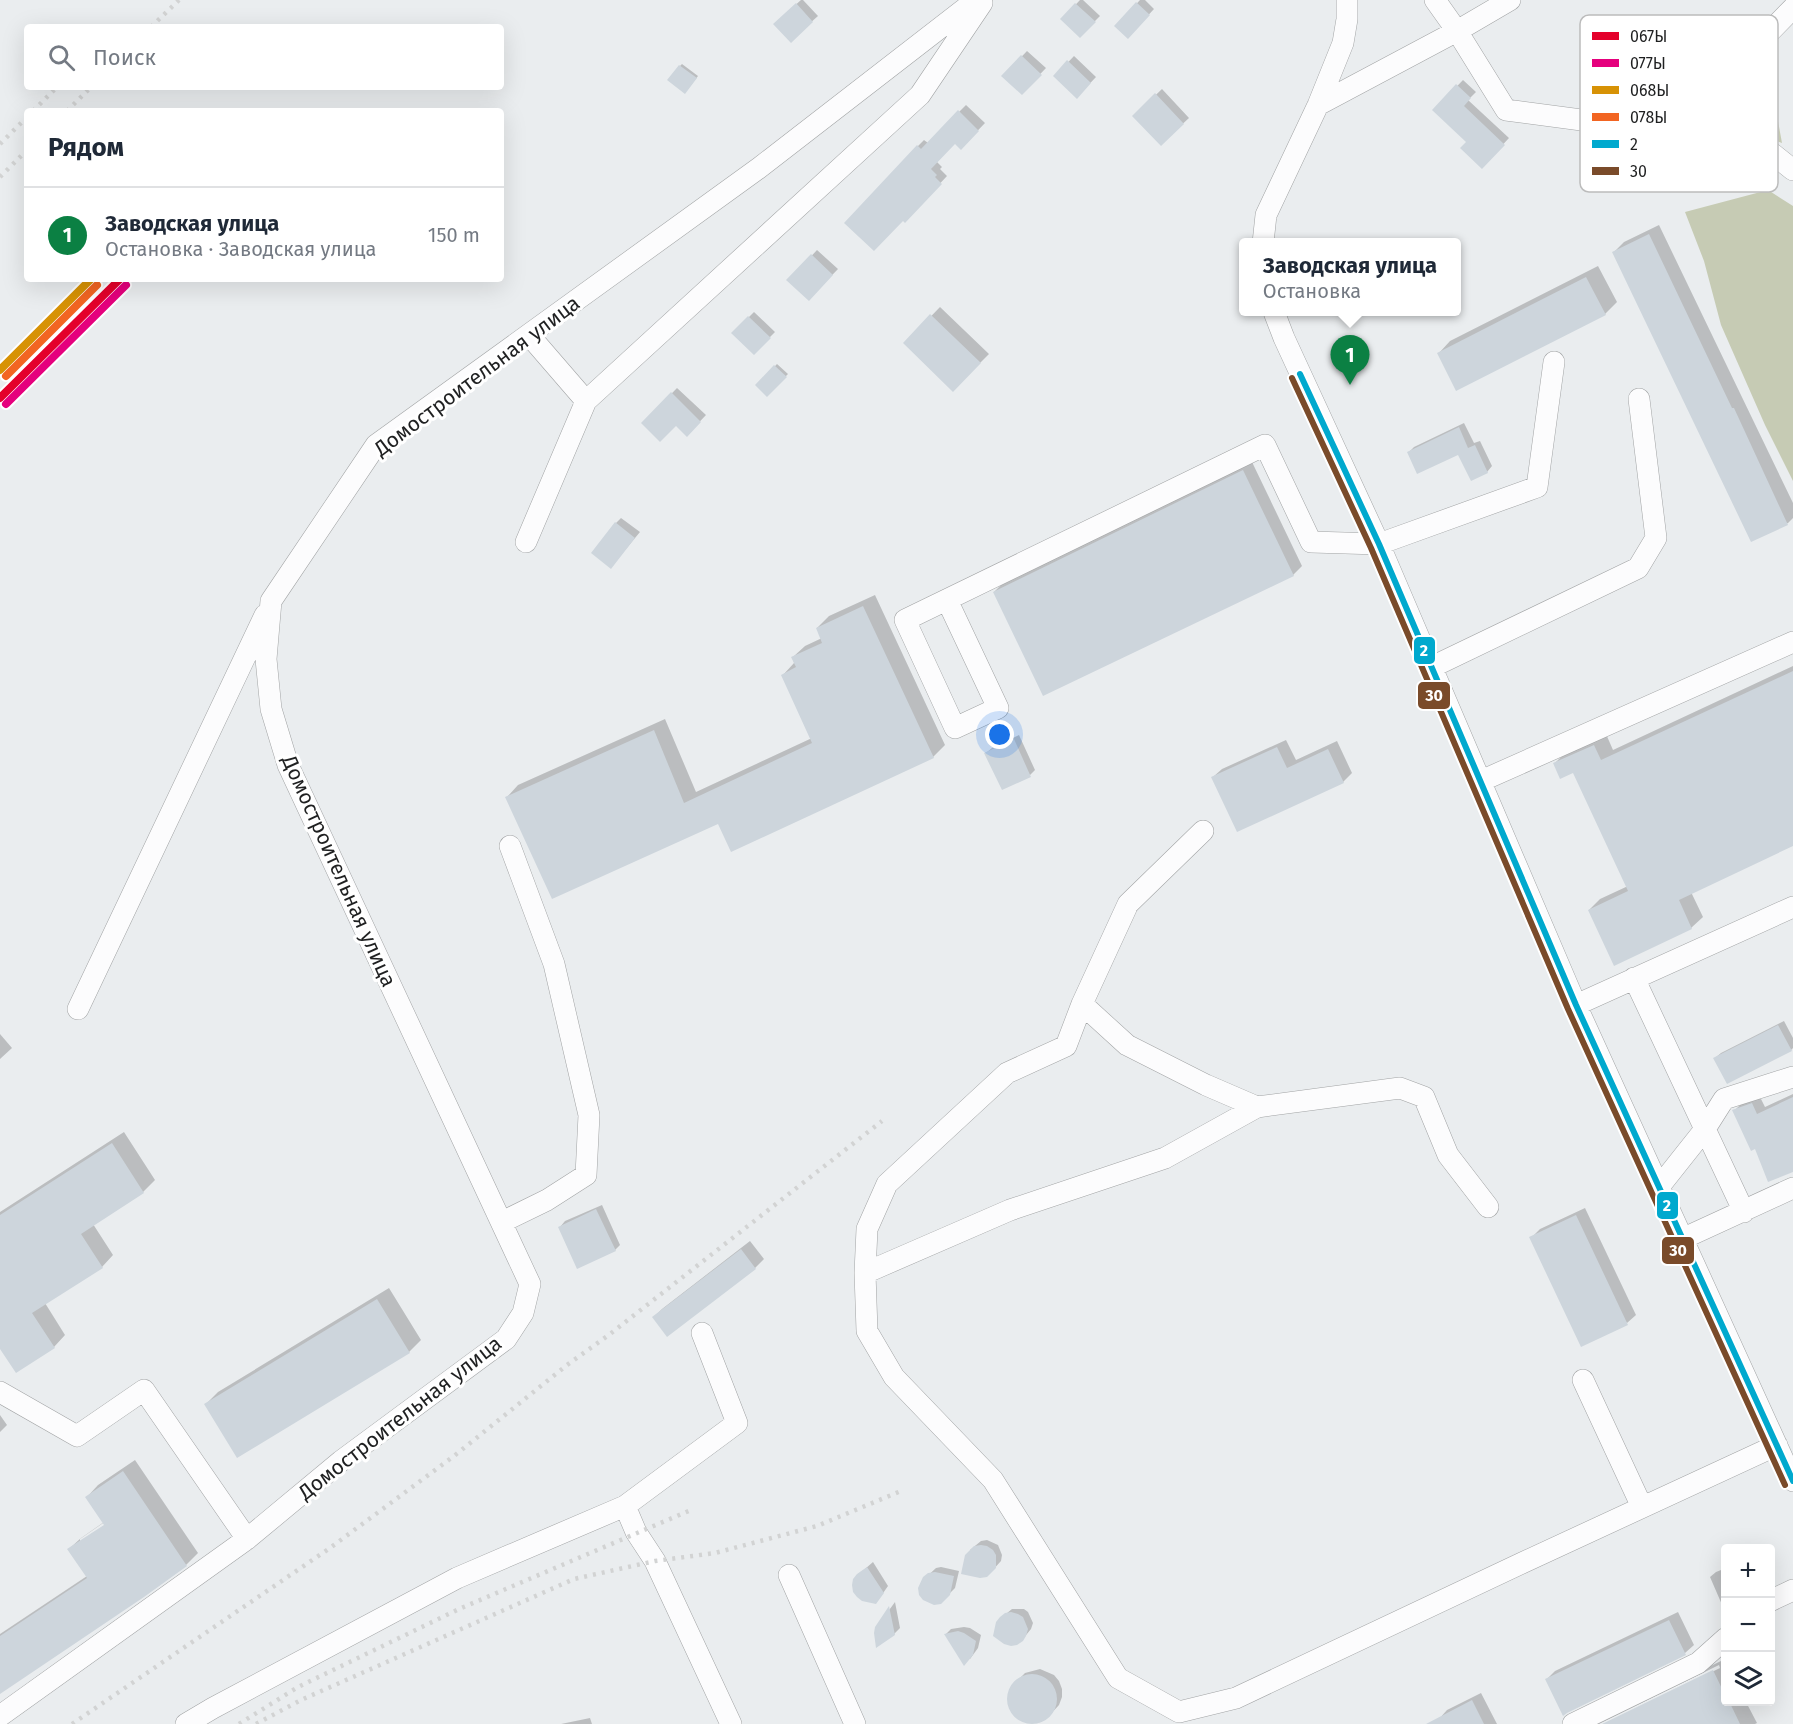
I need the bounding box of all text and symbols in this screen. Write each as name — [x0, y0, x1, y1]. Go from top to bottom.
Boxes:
legend — [1580, 15, 1778, 192]
search box — [24, 24, 504, 90]
text: 067Ы — [1630, 27, 1667, 46]
icon: search — [45, 41, 78, 74]
text: Поиск — [93, 44, 156, 71]
text: 077Ы — [1630, 54, 1666, 73]
text: 068Ы — [1630, 81, 1669, 100]
text: 078Ы — [1630, 108, 1667, 127]
text: Рядом — [48, 132, 124, 163]
text: 2 — [1630, 135, 1638, 154]
text: 30 — [1630, 162, 1647, 181]
text: Заводская улица — [105, 210, 279, 237]
text: 1 — [63, 223, 72, 247]
text: 150 m — [428, 223, 480, 247]
text: Остановка · Заводская улица — [105, 237, 376, 261]
popup — [1239, 238, 1461, 316]
text: Заводская улица — [1263, 252, 1437, 279]
text: Остановка — [1263, 279, 1361, 303]
street label: Домостроительная улица — [368, 290, 585, 462]
pin: 1 — [1330, 336, 1370, 385]
line badge: 2 — [1413, 636, 1436, 665]
text: 2 — [1420, 641, 1428, 660]
line badge: 30 — [1417, 681, 1451, 710]
text: 30 — [1424, 686, 1443, 705]
your location — [985, 720, 1014, 749]
street label: Домостроительная улица — [276, 750, 402, 991]
line badge: 2 — [1656, 1191, 1679, 1220]
text: 2 — [1663, 1196, 1671, 1215]
line badge: 30 — [1661, 1236, 1695, 1265]
text: 30 — [1668, 1241, 1687, 1260]
street label: Домостроительная улица — [292, 1331, 507, 1506]
map controls — [1721, 1544, 1775, 1706]
button: + — [1721, 1544, 1775, 1598]
button: − — [1721, 1598, 1775, 1652]
button: layers — [1721, 1652, 1775, 1706]

